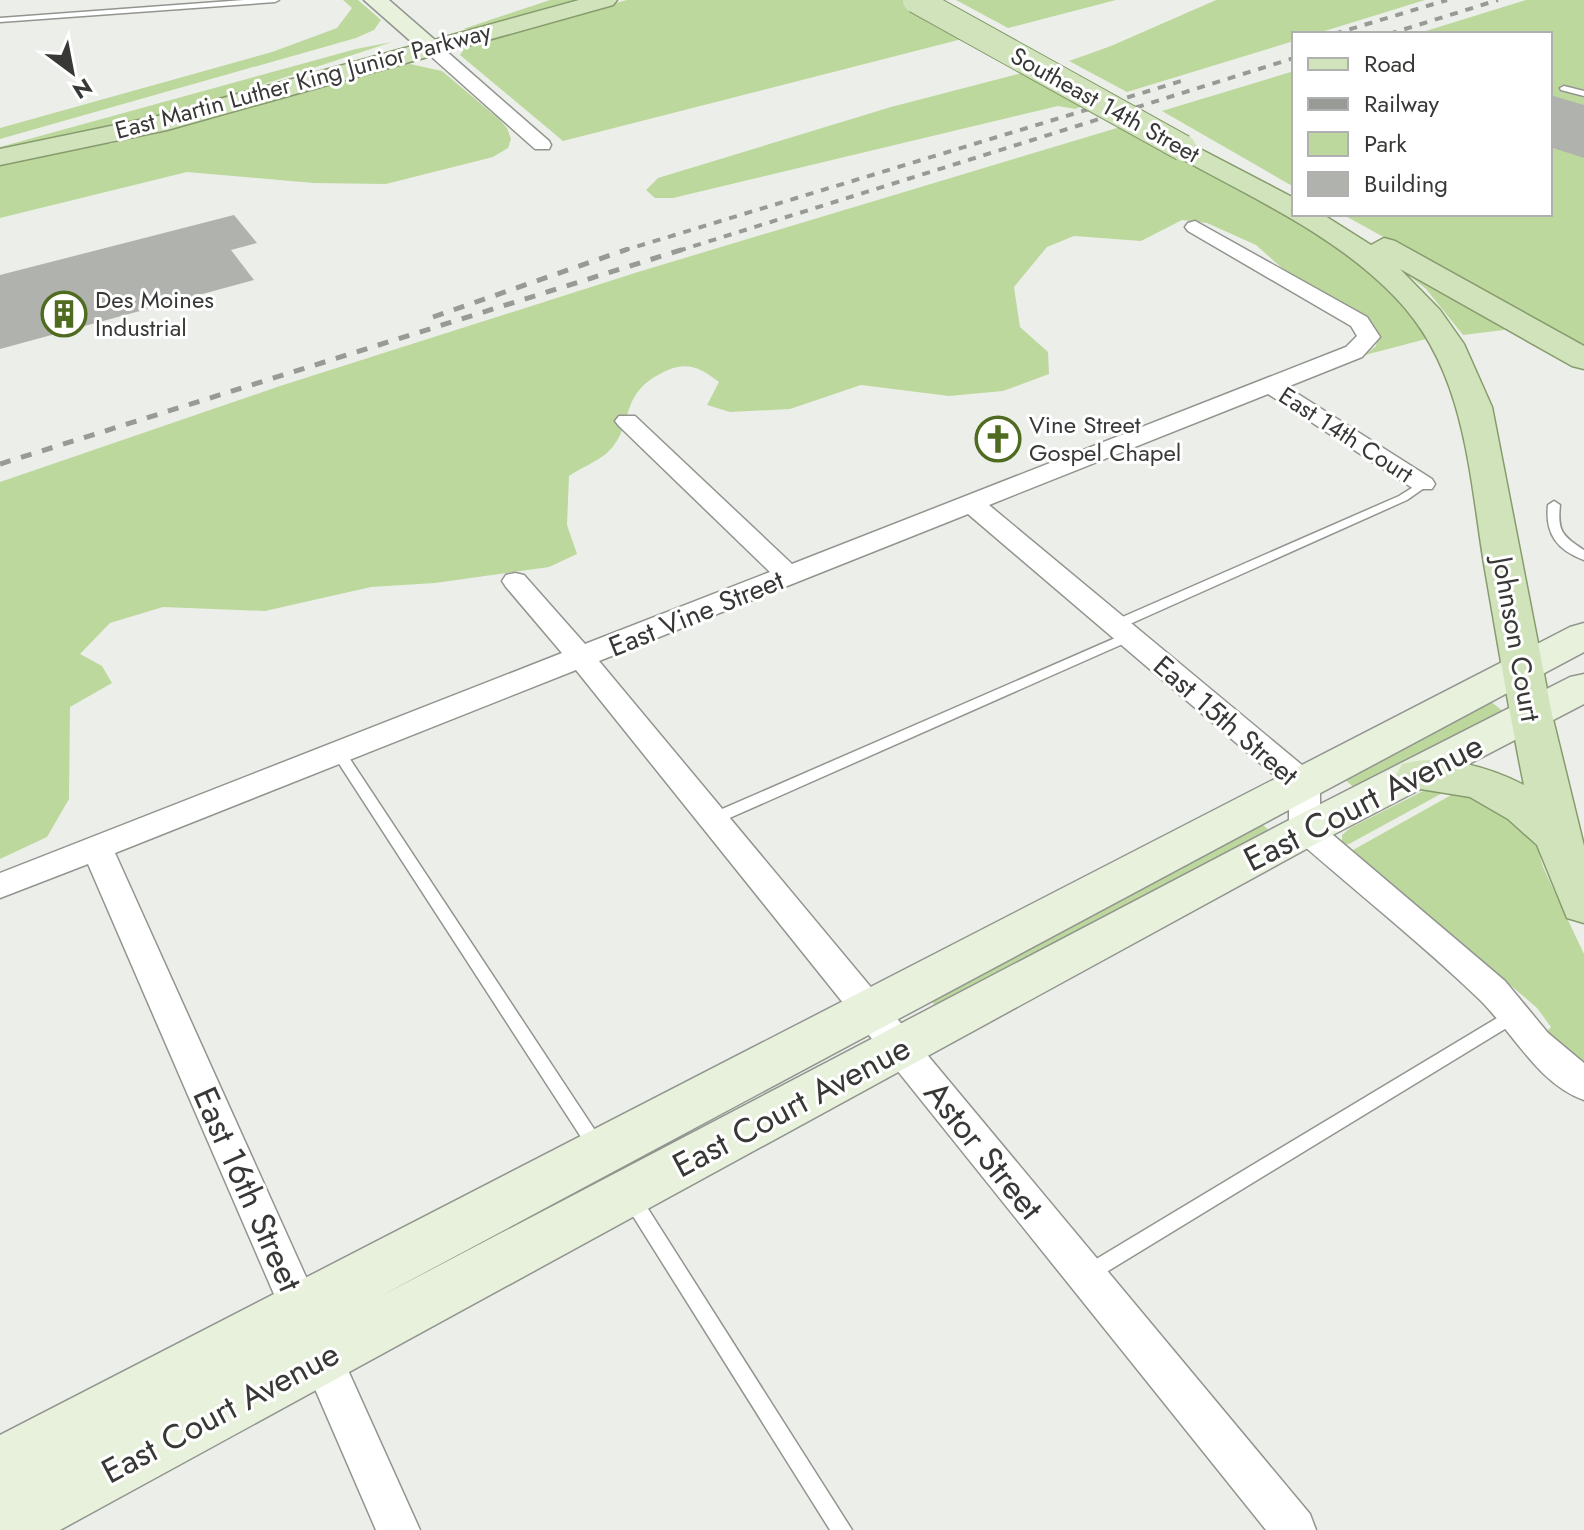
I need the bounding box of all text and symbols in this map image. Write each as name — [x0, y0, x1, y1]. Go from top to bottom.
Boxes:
street label: East Martin Luther King Junior Parkway — [111, 13, 495, 148]
north arrow — [32, 32, 112, 112]
legend — [1292, 32, 1552, 216]
street label: Southeast 14th Street — [1004, 38, 1206, 171]
text: Road — [1364, 46, 1416, 81]
text: N — [67, 71, 98, 107]
text: Railway — [1364, 86, 1439, 121]
text: Park — [1364, 126, 1407, 161]
text: Building — [1364, 166, 1448, 201]
place label: Des Moines Industrial — [95, 282, 214, 345]
building icon: Des Moines Industrial — [40, 290, 88, 338]
street label: East 14th Court — [1272, 378, 1421, 491]
place label: Vine Street Gospel Chapel — [1029, 407, 1181, 470]
church icon: Vine Street Gospel Chapel — [974, 415, 1022, 463]
street label: Johnson Court — [1481, 550, 1551, 725]
street label: East Vine Street — [603, 560, 790, 667]
street label: East 15th Street — [1144, 646, 1307, 795]
street label: East Court Avenue — [1235, 721, 1491, 884]
street label: East Court Avenue — [664, 1023, 919, 1190]
street label: Astor Street — [912, 1070, 1055, 1230]
street label: East 16th Street — [181, 1079, 315, 1299]
street label: East Court Avenue — [93, 1329, 348, 1496]

